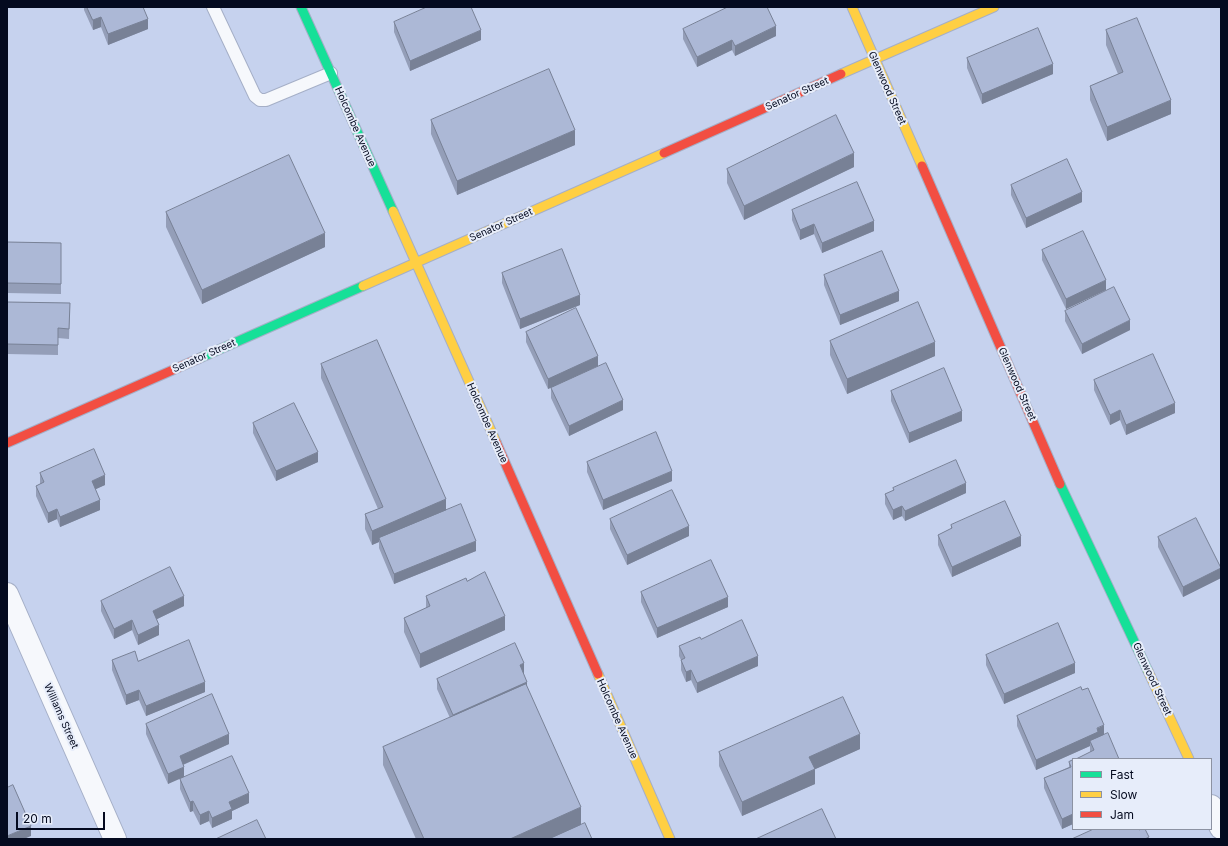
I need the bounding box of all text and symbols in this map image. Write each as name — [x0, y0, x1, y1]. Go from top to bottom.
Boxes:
street label: Glenwood Street — [865, 50, 909, 126]
street label: Senator Street — [764, 75, 830, 113]
street label: Holcombe Avenue — [332, 85, 378, 169]
street label: Senator Street — [468, 206, 534, 244]
street label: Senator Street — [171, 337, 237, 375]
street label: Glenwood Street — [995, 346, 1039, 422]
street label: Holcombe Avenue — [464, 381, 510, 465]
street label: Glenwood Street — [1130, 641, 1174, 717]
street label: Holcombe Avenue — [594, 677, 640, 761]
street label: Williams Street — [41, 681, 81, 751]
legend — [1072, 758, 1212, 830]
text: Fast — [1110, 767, 1134, 782]
text: Slow — [1110, 787, 1137, 802]
scale bar — [18, 804, 107, 830]
text: Jam — [1110, 807, 1134, 822]
text: 20 m — [23, 811, 52, 826]

